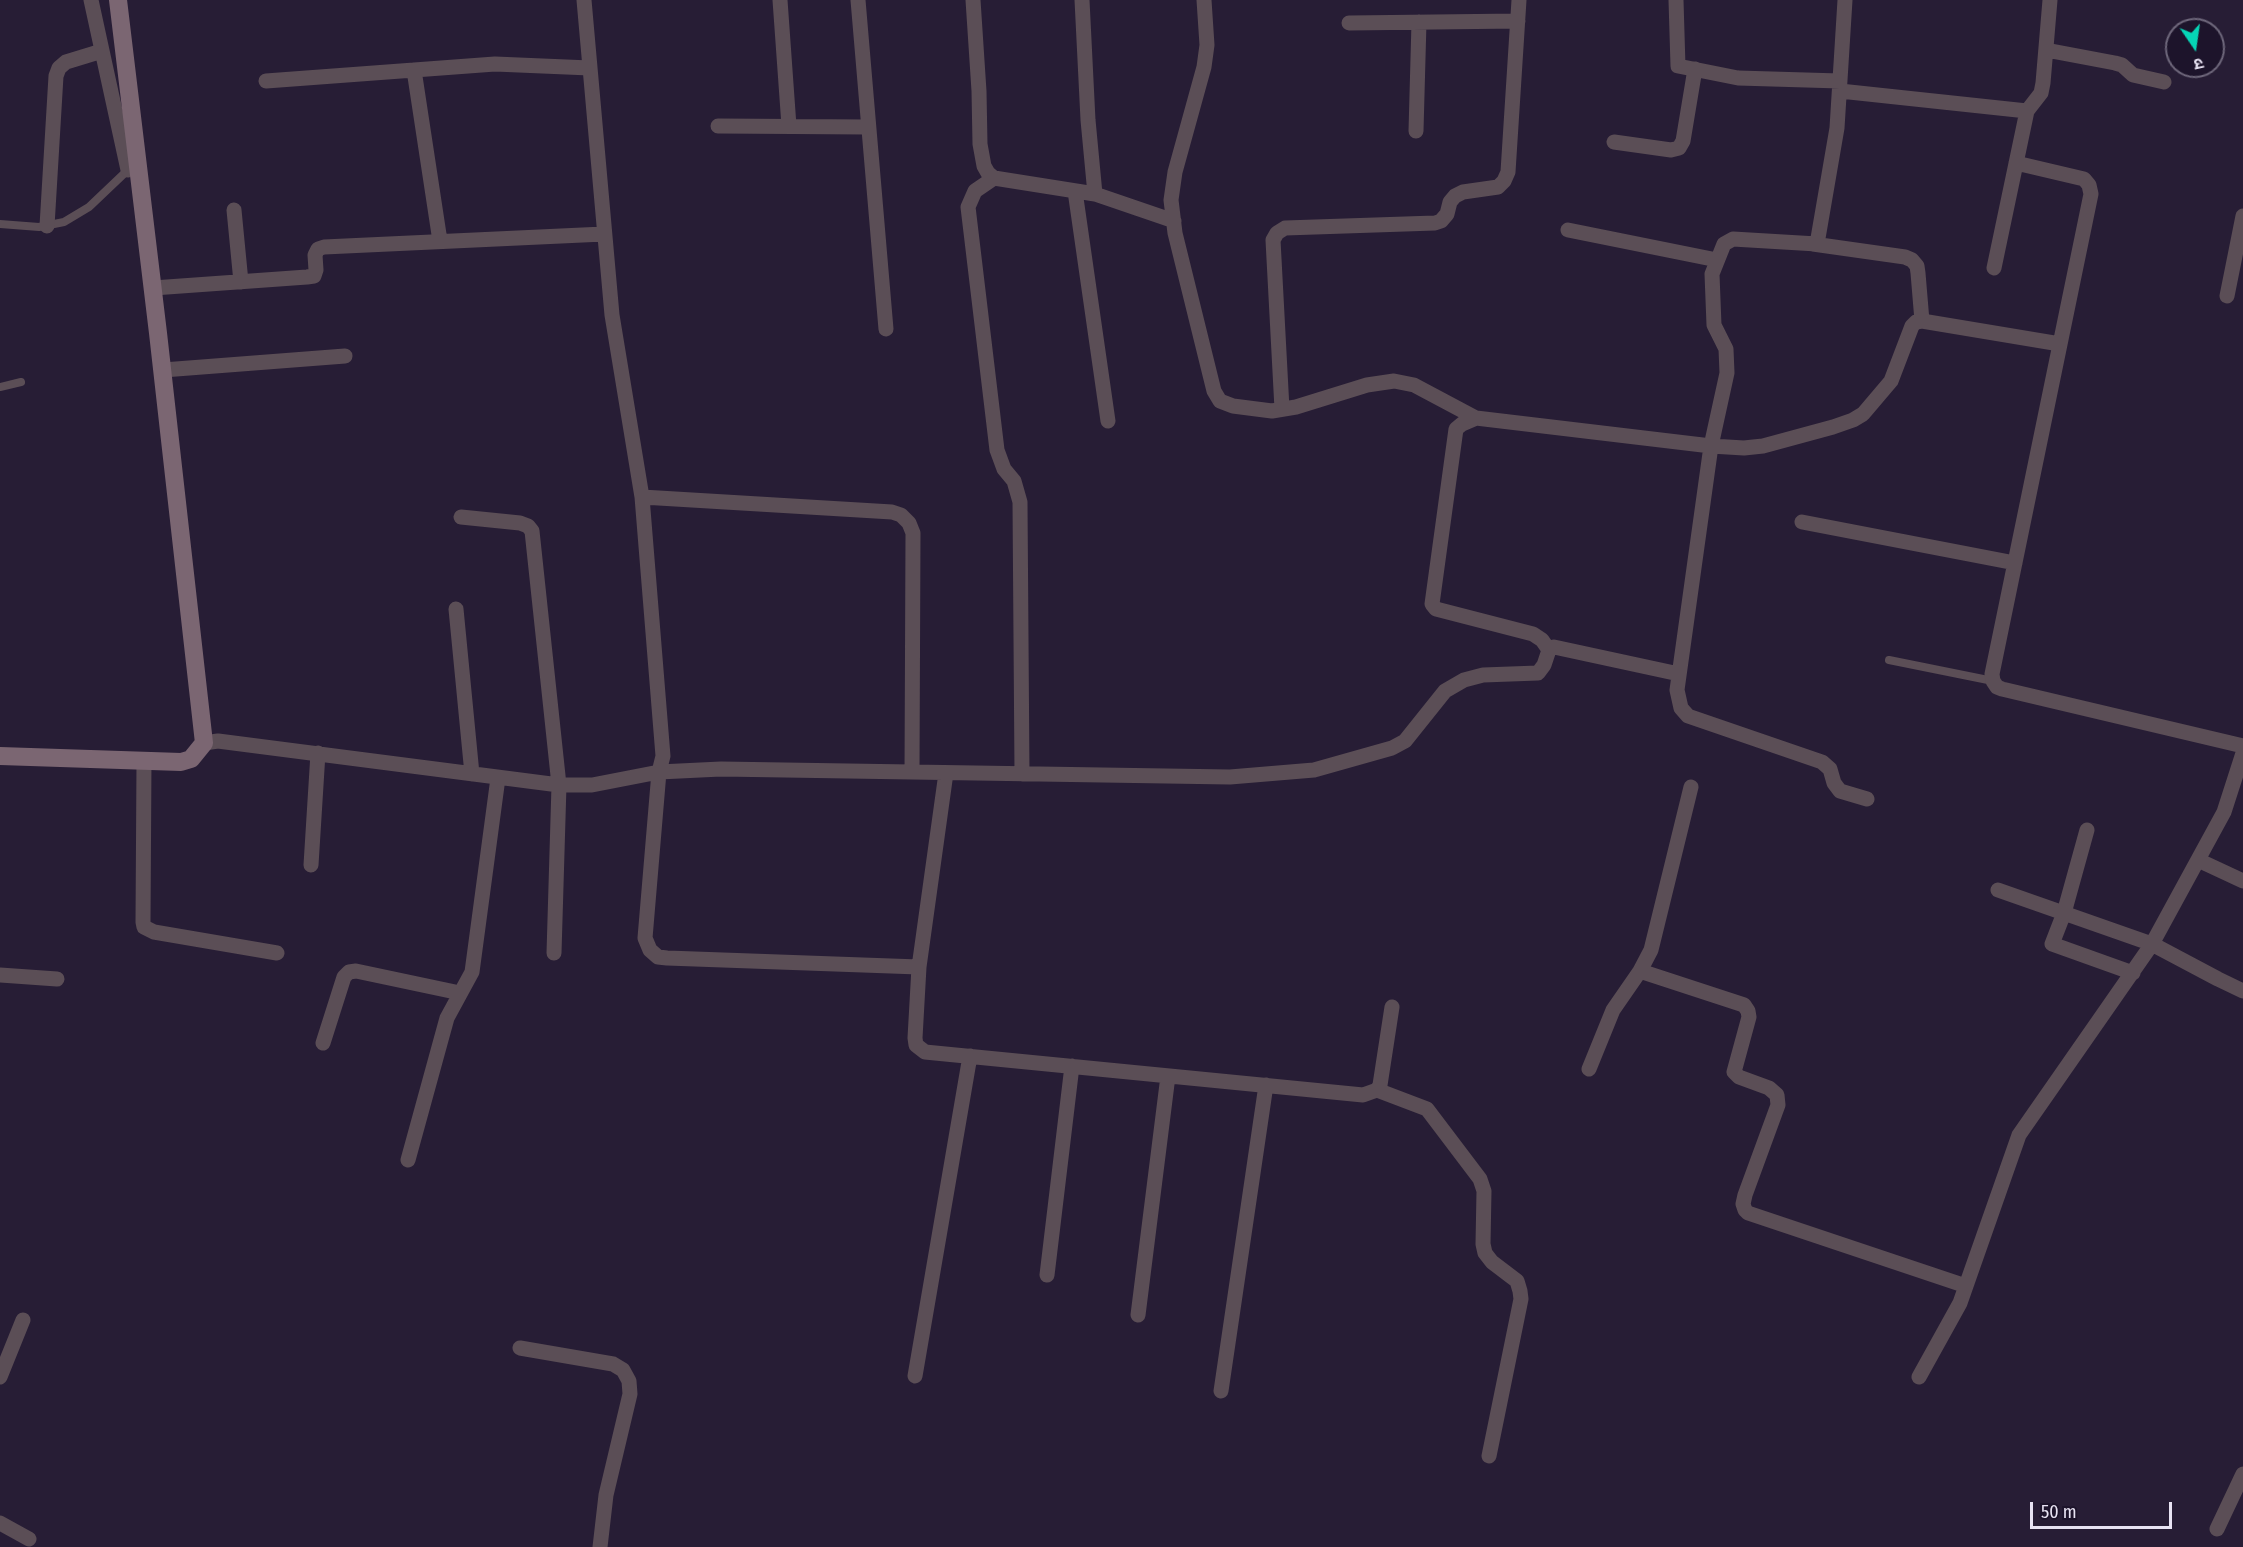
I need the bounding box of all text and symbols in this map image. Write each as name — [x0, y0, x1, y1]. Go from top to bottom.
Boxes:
north arrow — [2165, 18, 2225, 78]
text: उ — [2192, 54, 2205, 74]
scale bar — [2033, 1490, 2176, 1528]
text: 50 m — [2041, 1501, 2077, 1523]

